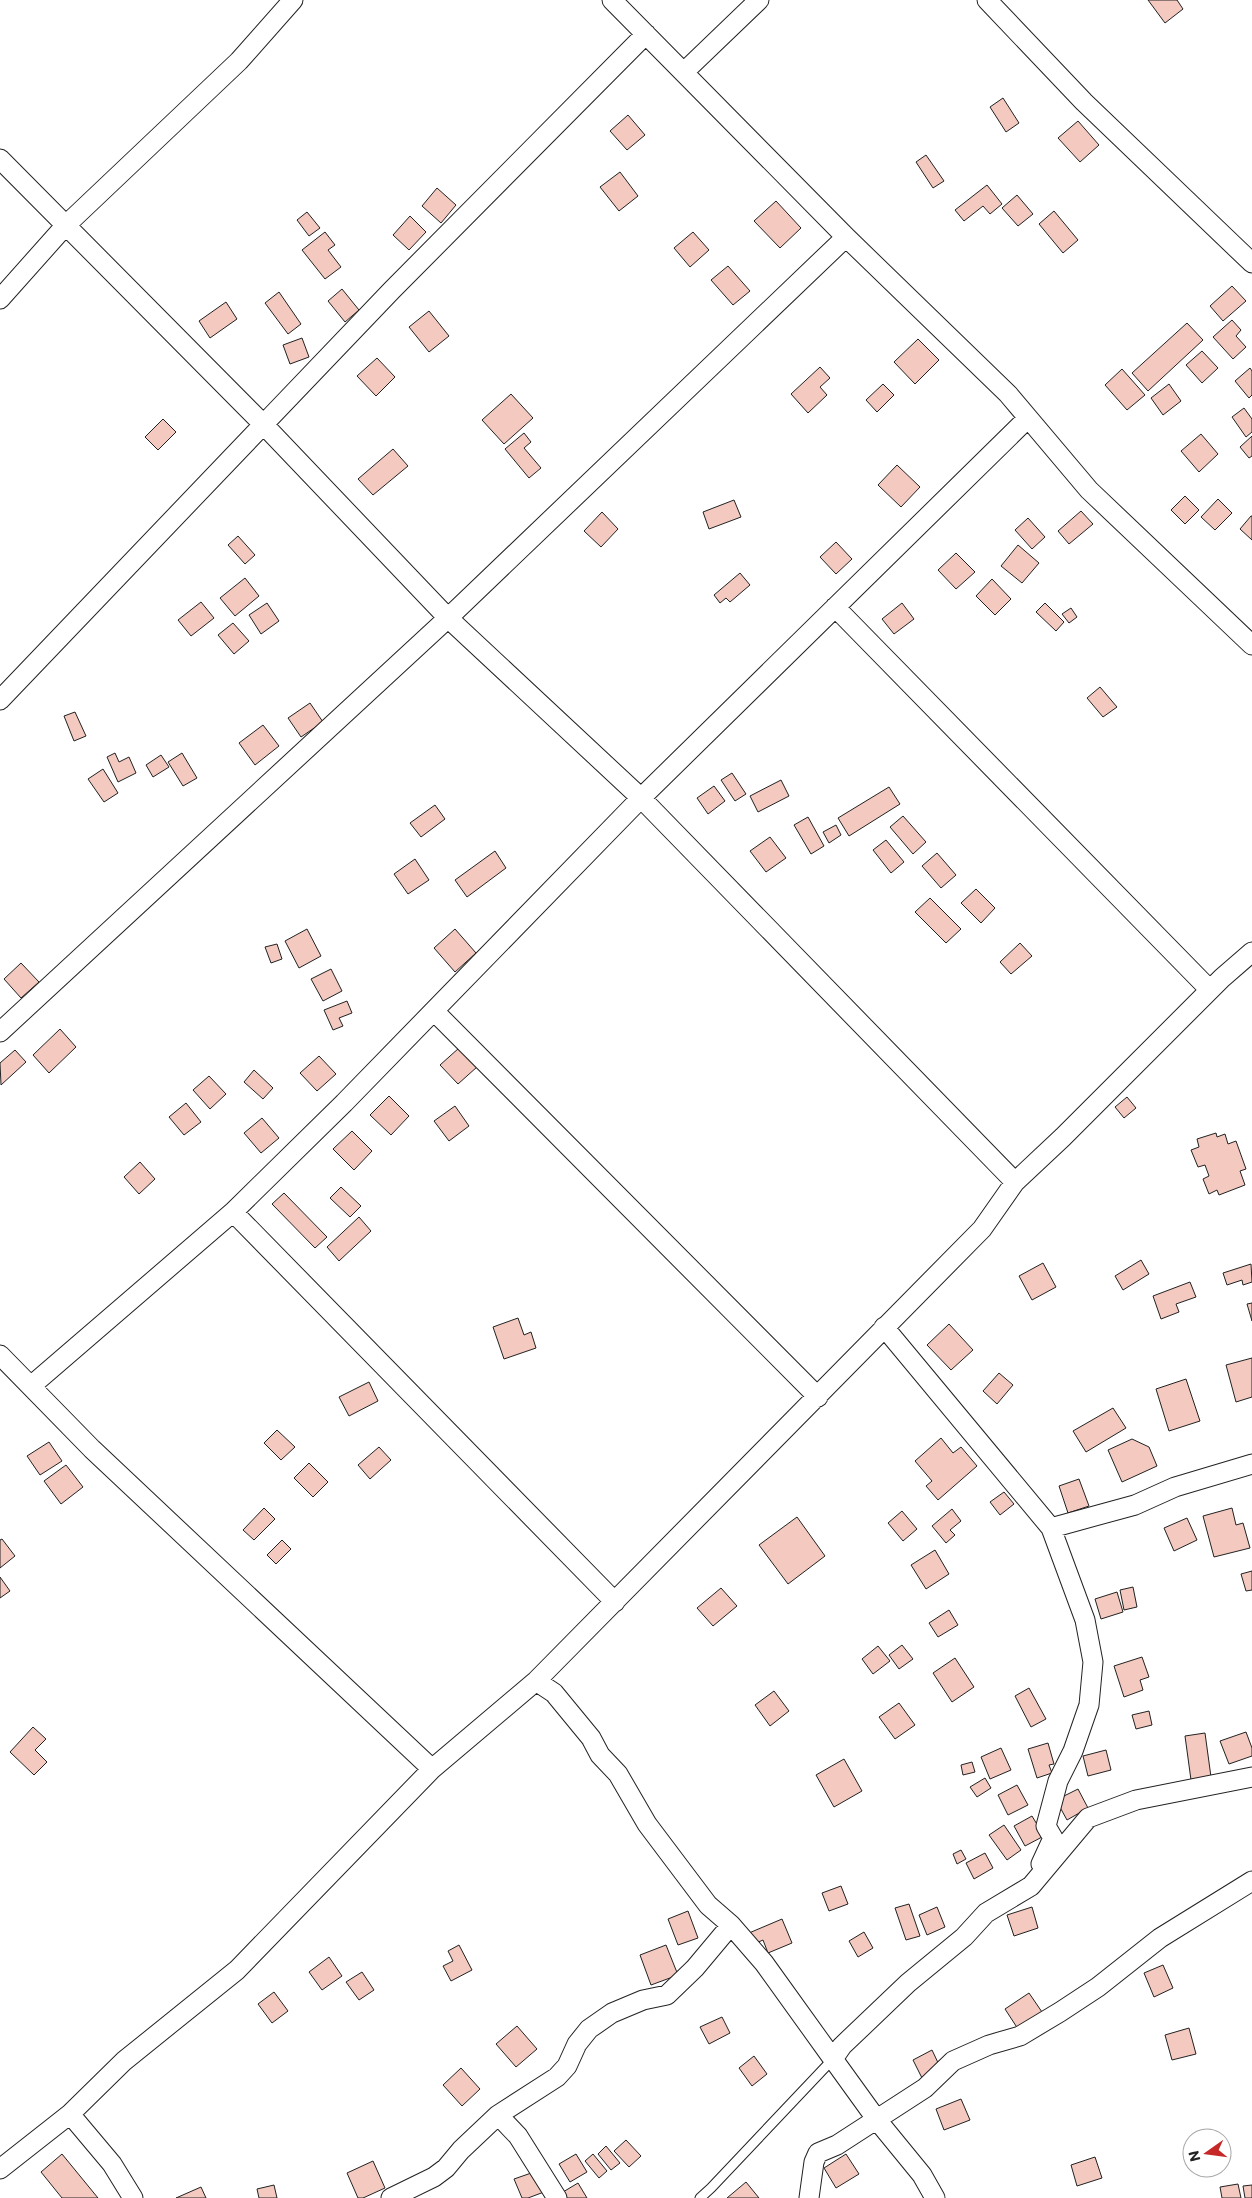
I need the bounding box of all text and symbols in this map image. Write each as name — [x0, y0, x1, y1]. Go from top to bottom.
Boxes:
north arrow — [1182, 2128, 1232, 2178]
text: N — [1184, 2149, 1203, 2163]

